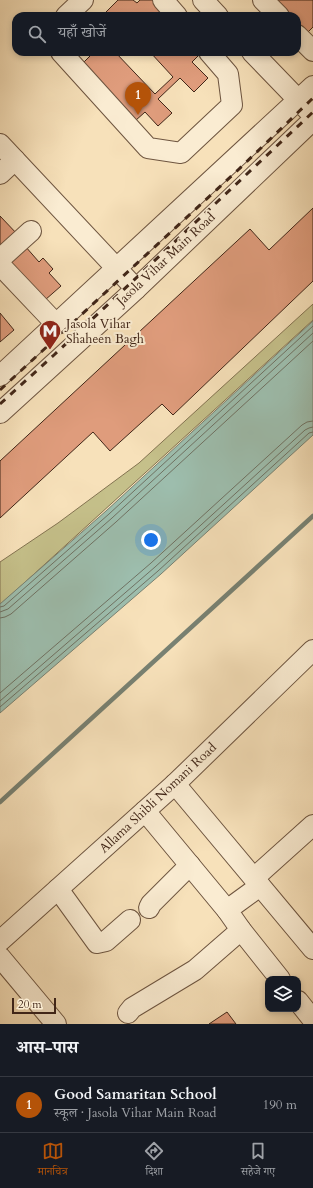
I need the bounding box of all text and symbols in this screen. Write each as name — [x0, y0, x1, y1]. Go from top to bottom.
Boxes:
search box — [12, 12, 301, 56]
text: यहाँ खोजें — [58, 22, 106, 42]
icon: search — [26, 23, 48, 45]
pin: 1 — [125, 82, 151, 115]
street label: Jasola Vihar Main Road — [111, 208, 219, 311]
place label: Jasola Vihar Shaheen Bagh — [64, 315, 144, 348]
metro station icon: Jasola Vihar Shaheen Bagh — [37, 318, 63, 351]
your location — [141, 530, 161, 550]
street label: Allama Shibli Nomani Road — [95, 739, 221, 857]
map controls — [265, 976, 301, 1012]
button: layers — [265, 976, 301, 1012]
scale bar — [12, 996, 56, 1015]
text: 20 m — [18, 997, 42, 1012]
text: आस-पास — [16, 1036, 78, 1059]
text: Good Samaritan School — [54, 1084, 217, 1104]
text: 1 — [26, 1096, 32, 1114]
text: 190 m — [263, 1096, 297, 1114]
text: स्कूल · Jasola Vihar Main Road — [54, 1104, 216, 1122]
tab: मानचित्र — [38, 1140, 68, 1182]
tab: दिशा — [143, 1140, 165, 1182]
tab: सहेजे गए — [241, 1140, 275, 1182]

